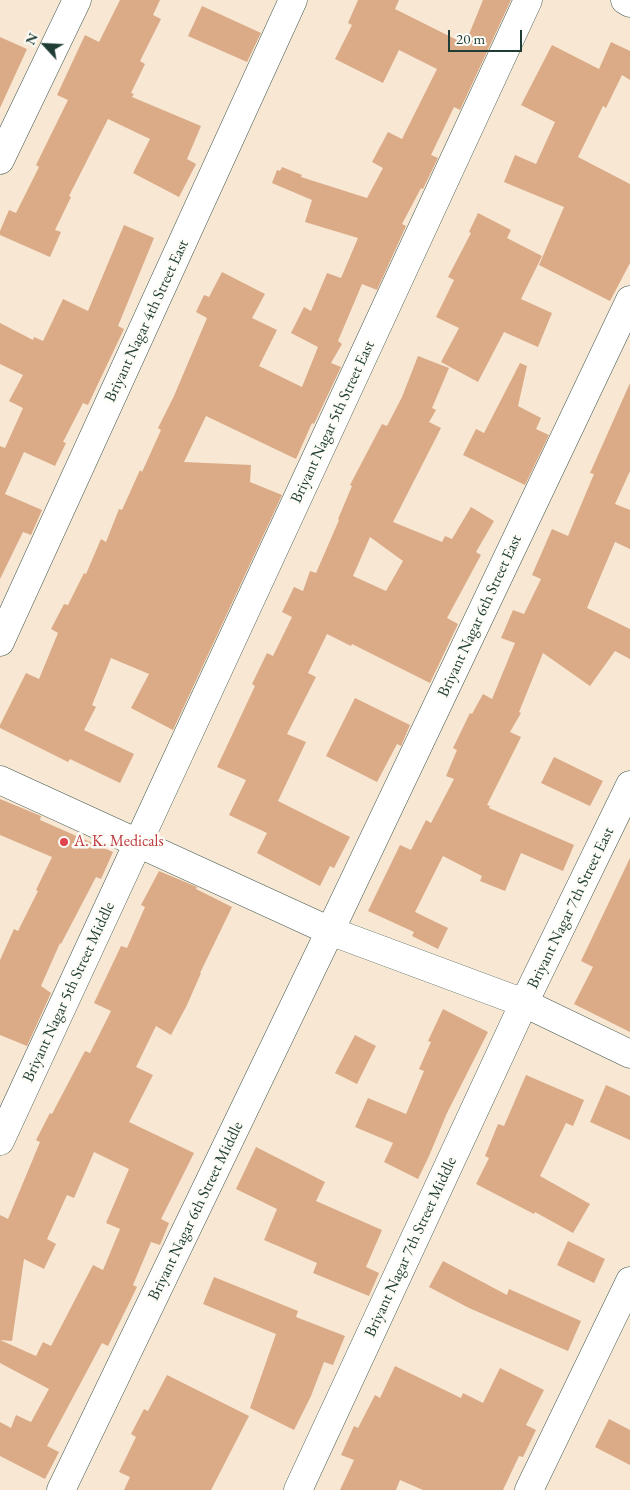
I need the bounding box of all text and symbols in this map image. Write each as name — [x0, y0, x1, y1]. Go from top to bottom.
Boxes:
north arrow — [20, 20, 70, 70]
scale bar — [450, 20, 524, 52]
text: 20 m — [456, 29, 485, 48]
text: N — [21, 30, 42, 48]
street label: Briyant Nagar 4th Street East — [101, 237, 193, 405]
street label: Briyant Nagar 5th Street East — [287, 338, 379, 506]
street label: Briyant Nagar 6th Street East — [434, 532, 526, 700]
street label: Briyant Nagar 7th Street East — [524, 824, 618, 992]
place label: A. K. Medicals — [74, 832, 164, 852]
marker: A. K. Medicals — [58, 836, 70, 848]
street label: Briyant Nagar 5th Street Middle — [19, 899, 119, 1085]
street label: Briyant Nagar 6th Street Middle — [144, 1118, 248, 1304]
street label: Briyant Nagar 7th Street Middle — [361, 1154, 461, 1340]

